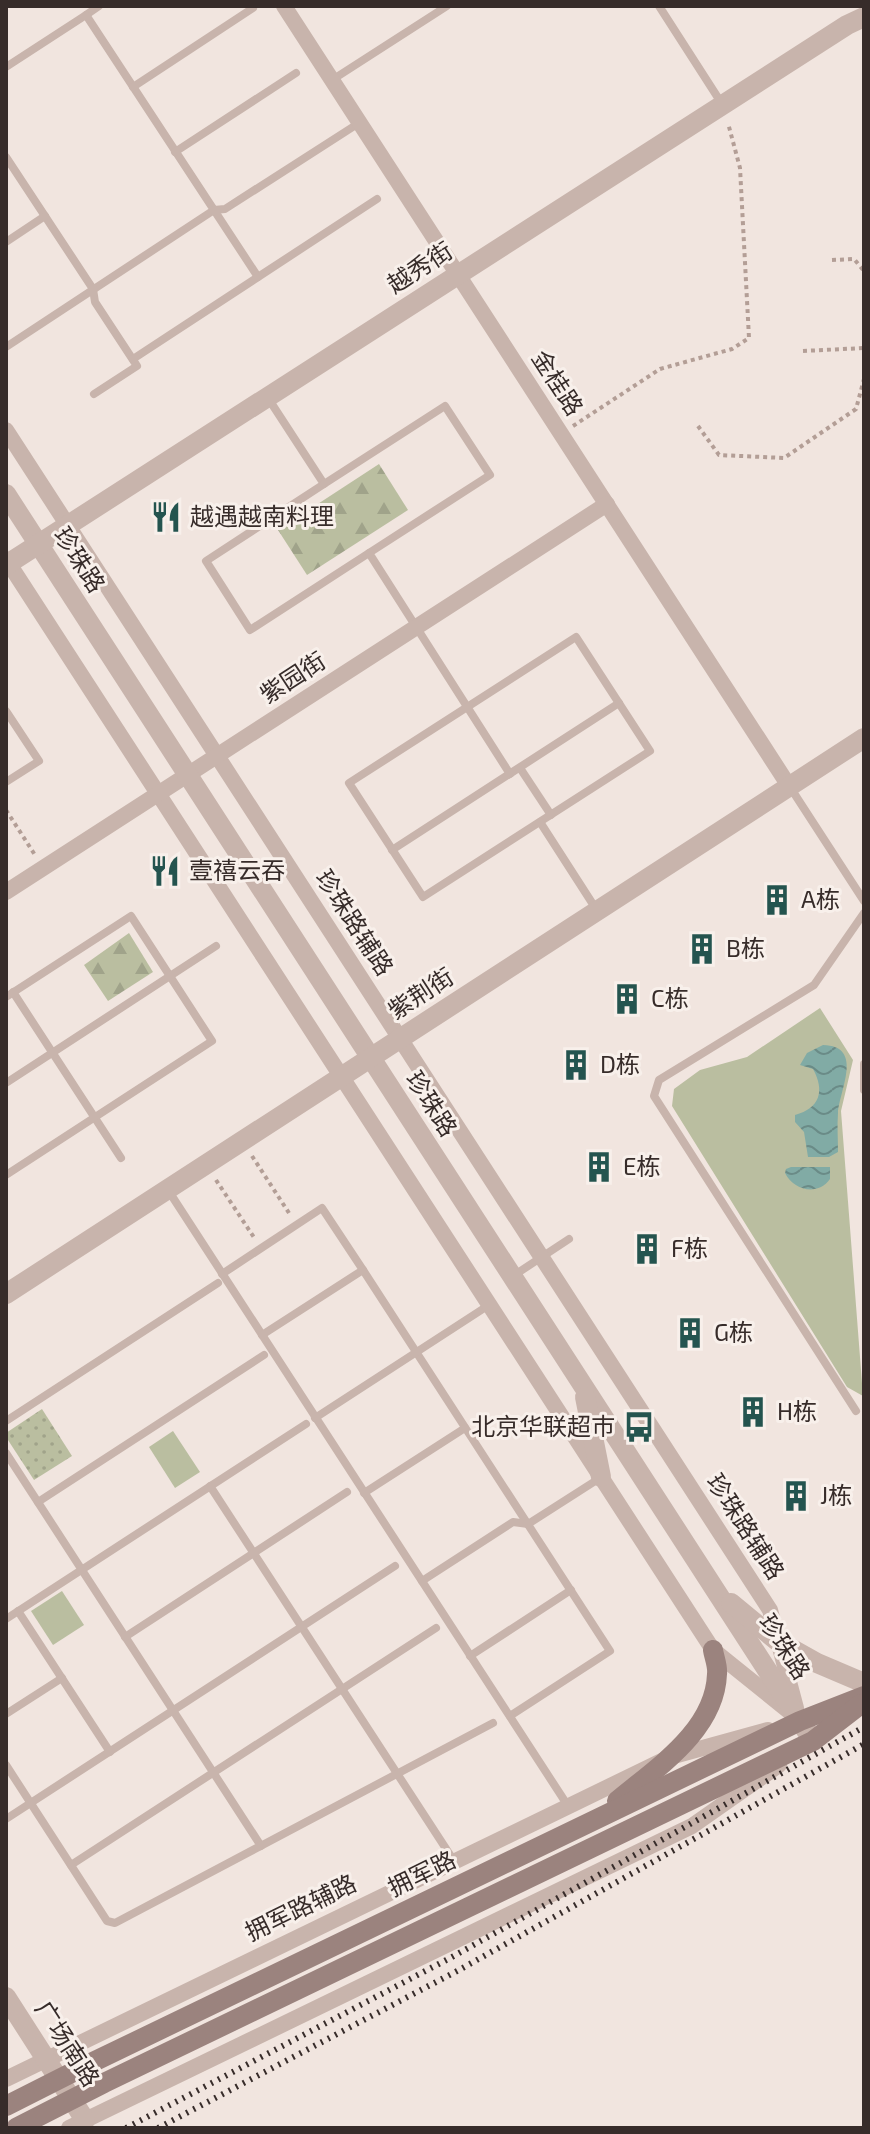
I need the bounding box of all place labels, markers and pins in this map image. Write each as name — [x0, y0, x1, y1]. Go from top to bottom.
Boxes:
restaurant icon: 越遇越南料理 — [149, 500, 183, 534]
place label: 越遇越南料理 — [190, 501, 334, 530]
restaurant icon: 壹禧云吞 — [148, 854, 182, 888]
place label: 壹禧云吞 — [189, 855, 285, 884]
building icon: A栋 — [760, 883, 794, 917]
place label: A栋 — [801, 884, 840, 913]
building icon: B栋 — [685, 932, 719, 966]
place label: B栋 — [726, 933, 765, 962]
building icon: C栋 — [610, 982, 644, 1016]
place label: C栋 — [651, 983, 689, 1012]
building icon: D栋 — [559, 1048, 593, 1082]
place label: D栋 — [600, 1049, 640, 1078]
building icon: E栋 — [582, 1150, 616, 1184]
place label: E栋 — [623, 1151, 660, 1180]
building icon: F栋 — [630, 1232, 664, 1266]
place label: F栋 — [671, 1233, 708, 1262]
building icon: G栋 — [673, 1316, 707, 1350]
place label: G栋 — [714, 1317, 753, 1346]
building icon: H栋 — [736, 1395, 770, 1429]
place label: H栋 — [777, 1396, 817, 1425]
bus stop icon: 北京华联超巿 — [622, 1410, 656, 1444]
place label: 北京华联超巿 — [471, 1411, 615, 1440]
building icon: J栋 — [779, 1479, 813, 1513]
place label: J栋 — [820, 1480, 852, 1509]

